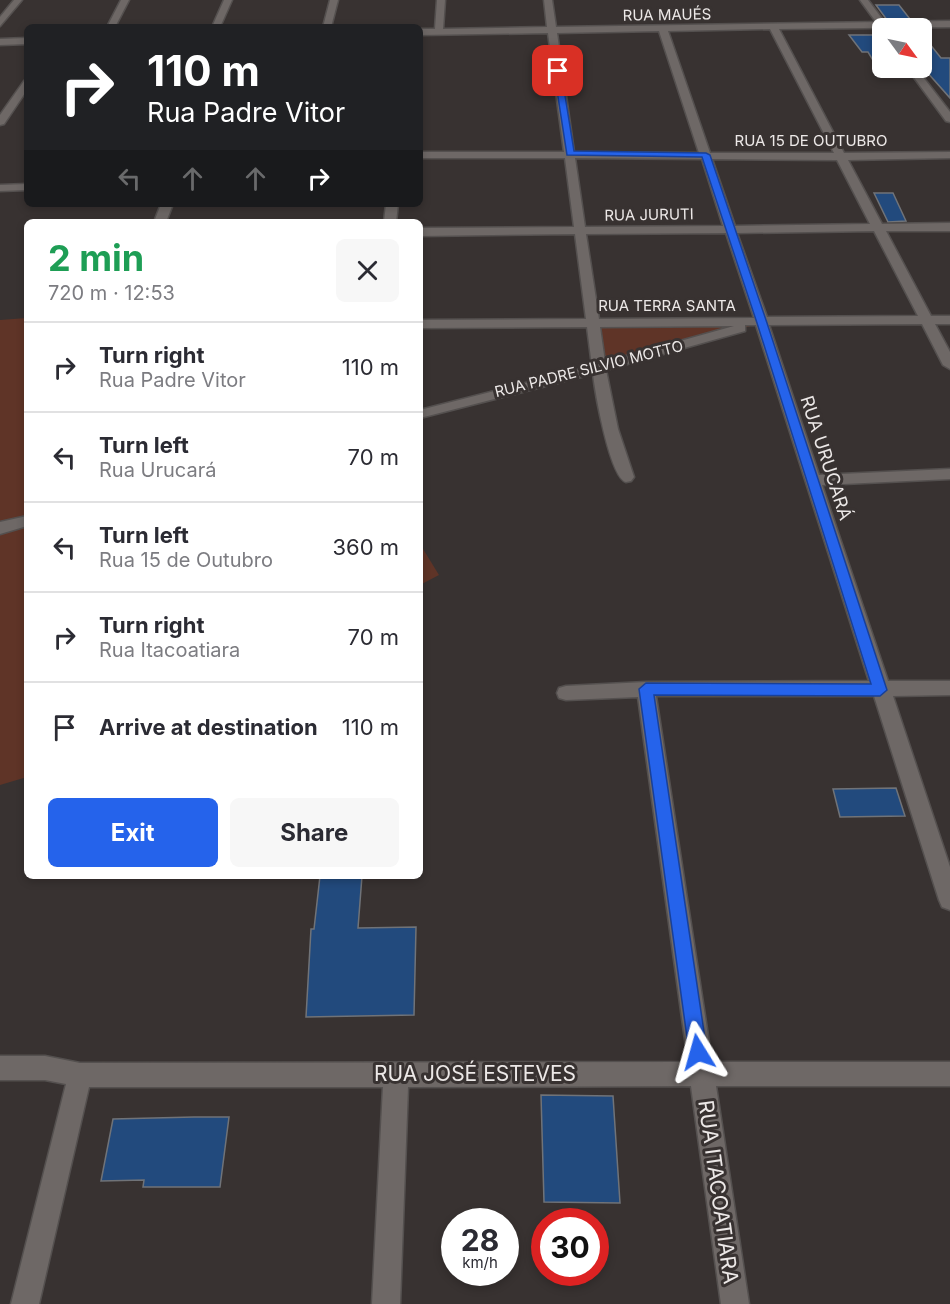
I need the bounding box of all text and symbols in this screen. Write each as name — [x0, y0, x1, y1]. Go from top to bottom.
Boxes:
street label: RUA MAUÉS — [623, 4, 711, 25]
north arrow — [872, 18, 932, 78]
map controls — [872, 18, 932, 78]
text: 110 m — [147, 45, 260, 96]
pin — [532, 45, 583, 96]
icon: right — [48, 48, 126, 126]
icon: arrive — [541, 54, 574, 87]
text: Rua Padre Vitor — [147, 96, 345, 129]
street label: RUA 15 DE OUTUBRO — [734, 131, 888, 150]
icon: left — [113, 162, 146, 195]
icon: ahead — [176, 162, 209, 195]
icon: ahead — [239, 162, 272, 195]
icon: right — [302, 162, 335, 195]
street label: RUA JURUTI — [604, 204, 694, 225]
text: 2 min — [48, 236, 144, 280]
button: close — [336, 239, 399, 302]
text: 720 m · 12:53 — [48, 281, 175, 305]
street label: RUA TERRA SANTA — [598, 296, 736, 315]
street label: RUA PADRE SILVIO MOTTO — [493, 336, 685, 401]
text: Turn right — [99, 342, 205, 368]
icon: right — [48, 351, 81, 384]
text: 110 m — [342, 354, 399, 380]
text: Rua Padre Vitor — [99, 368, 246, 392]
street label: RUA URUCARÁ — [796, 393, 857, 523]
text: Turn left — [99, 432, 189, 458]
icon: left — [48, 441, 81, 474]
text: 70 m — [348, 444, 399, 470]
text: Rua Urucará — [99, 458, 216, 482]
text: Turn left — [99, 522, 189, 548]
icon: left — [48, 531, 81, 564]
text: 360 m — [332, 534, 399, 560]
text: Rua 15 de Outubro — [99, 548, 273, 572]
text: Turn right — [99, 612, 205, 638]
icon: right — [48, 621, 81, 654]
text: 70 m — [348, 624, 399, 650]
text: Rua Itacoatiara — [99, 638, 240, 662]
icon: arrive — [48, 711, 81, 744]
text: Arrive at destination — [99, 714, 318, 740]
text: 110 m — [342, 714, 399, 740]
button: Exit — [48, 798, 218, 867]
button: Share — [230, 798, 399, 867]
position arrow — [666, 1020, 730, 1084]
street label: RUA JOSÉ ESTEVES — [374, 1060, 576, 1086]
street label: RUA ITACOATIARA — [693, 1098, 744, 1285]
speed limit sign: 30 — [531, 1208, 609, 1286]
text: 28 — [461, 1222, 499, 1258]
text: km/h — [462, 1253, 498, 1272]

